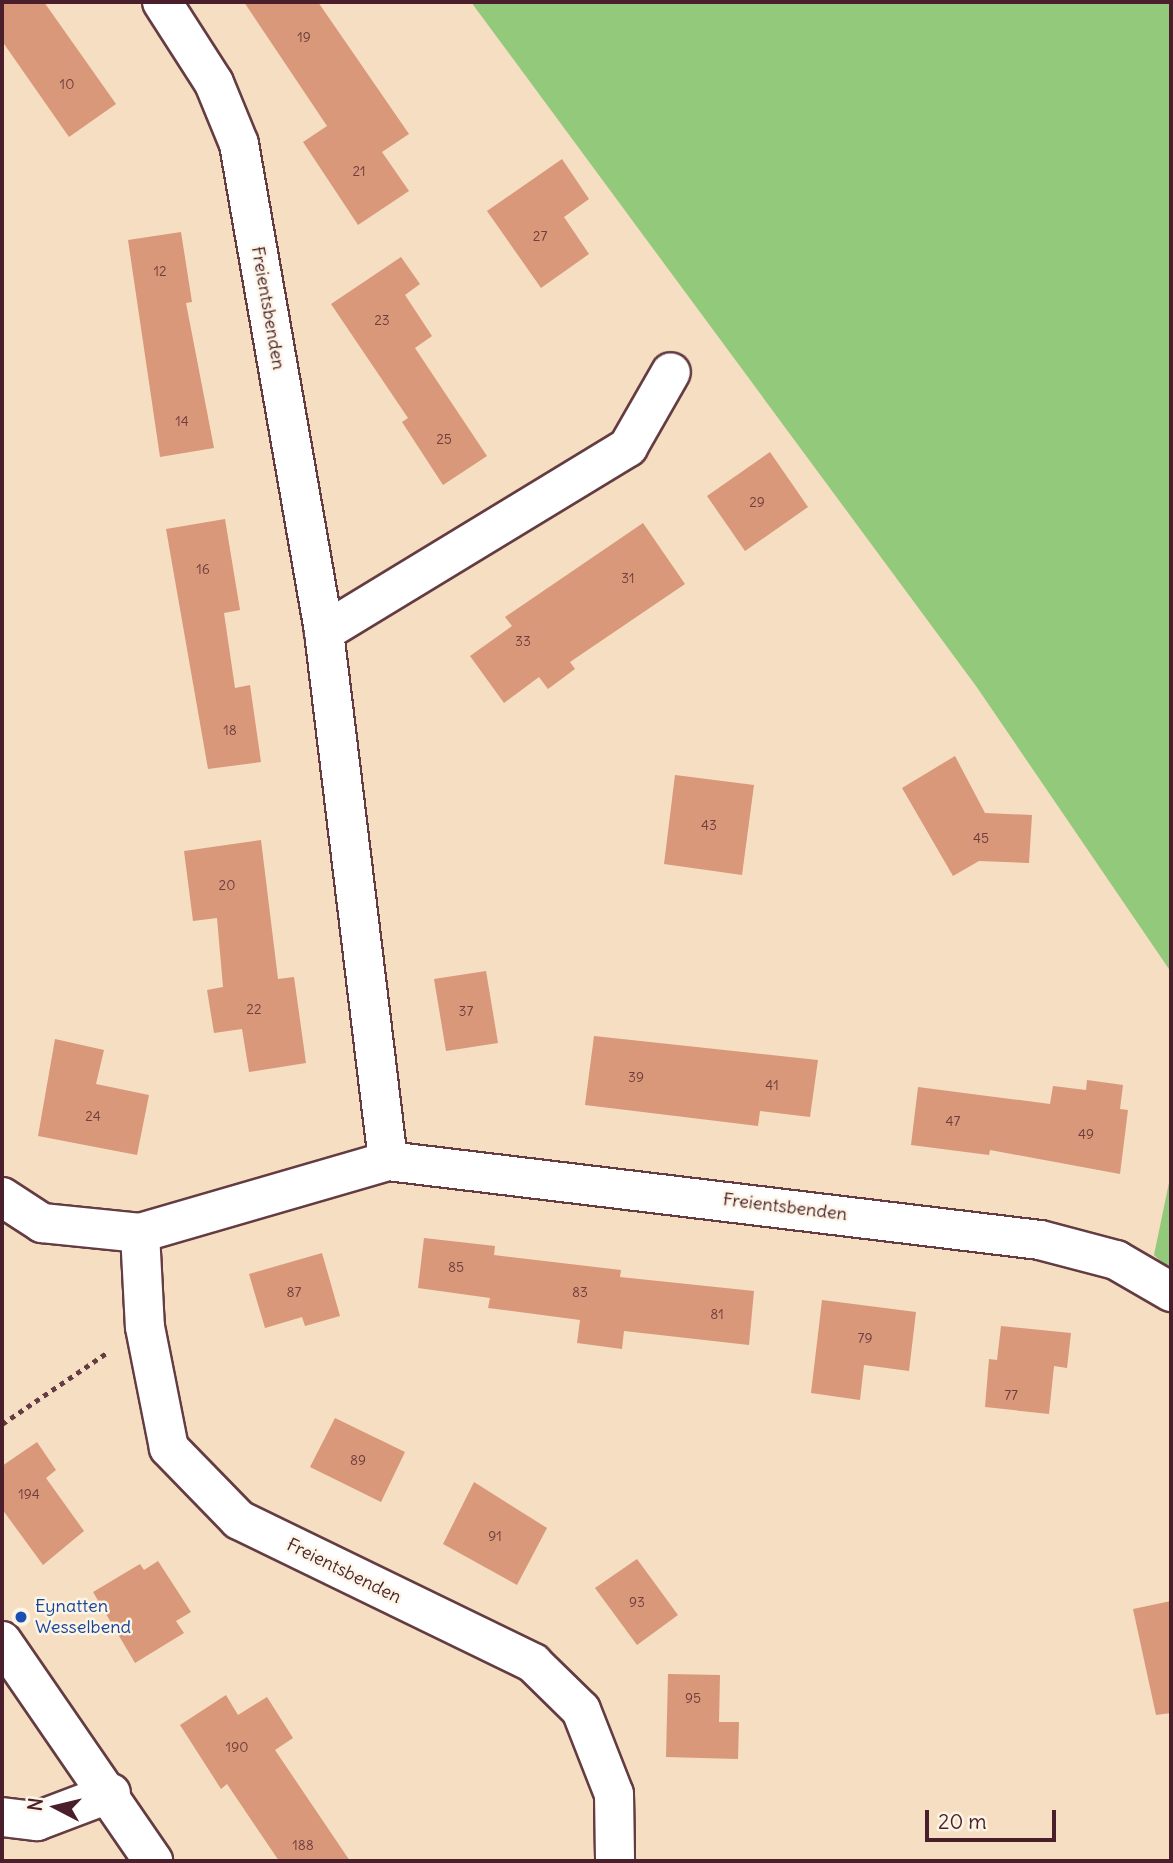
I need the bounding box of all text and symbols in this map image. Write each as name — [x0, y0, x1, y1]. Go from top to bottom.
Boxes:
house number: 19 — [297, 29, 311, 45]
house number: 10 — [60, 76, 74, 92]
house number: 21 — [352, 163, 366, 179]
house number: 27 — [533, 228, 547, 244]
street label: Freientsbenden — [247, 245, 289, 371]
house number: 12 — [153, 263, 167, 279]
house number: 23 — [374, 312, 390, 328]
house number: 14 — [175, 413, 189, 429]
house number: 25 — [436, 431, 452, 447]
house number: 29 — [749, 494, 765, 510]
house number: 16 — [196, 561, 210, 577]
house number: 31 — [621, 570, 635, 586]
house number: 33 — [515, 633, 531, 649]
house number: 18 — [223, 722, 237, 738]
house number: 43 — [701, 817, 717, 833]
house number: 45 — [973, 830, 989, 846]
house number: 20 — [219, 877, 235, 893]
house number: 22 — [246, 1001, 262, 1017]
house number: 37 — [459, 1003, 473, 1019]
house number: 39 — [628, 1069, 644, 1085]
house number: 41 — [765, 1077, 779, 1093]
house number: 24 — [85, 1108, 101, 1124]
house number: 47 — [946, 1113, 960, 1129]
house number: 49 — [1078, 1126, 1094, 1142]
street label: Freientsbenden — [722, 1189, 848, 1225]
house number: 85 — [448, 1259, 464, 1275]
house number: 87 — [287, 1284, 301, 1300]
house number: 83 — [572, 1284, 588, 1300]
house number: 81 — [710, 1306, 724, 1322]
house number: 79 — [858, 1330, 872, 1346]
house number: 77 — [1004, 1387, 1018, 1403]
house number: 89 — [350, 1452, 366, 1468]
house number: 194 — [18, 1486, 40, 1502]
house number: 91 — [488, 1528, 502, 1544]
street label: Freientsbenden — [283, 1534, 405, 1608]
house number: 93 — [629, 1594, 645, 1610]
place label: Eynatten Wesselbend — [35, 1596, 131, 1638]
marker: Eynatten Wesselbend — [13, 1609, 29, 1625]
house number: 95 — [685, 1690, 701, 1706]
house number: 190 — [226, 1739, 248, 1755]
north arrow — [21, 1772, 91, 1842]
text: N — [22, 1796, 48, 1812]
scale bar — [928, 1797, 1059, 1841]
text: 20 m — [938, 1808, 987, 1835]
house number: 188 — [292, 1837, 314, 1853]

